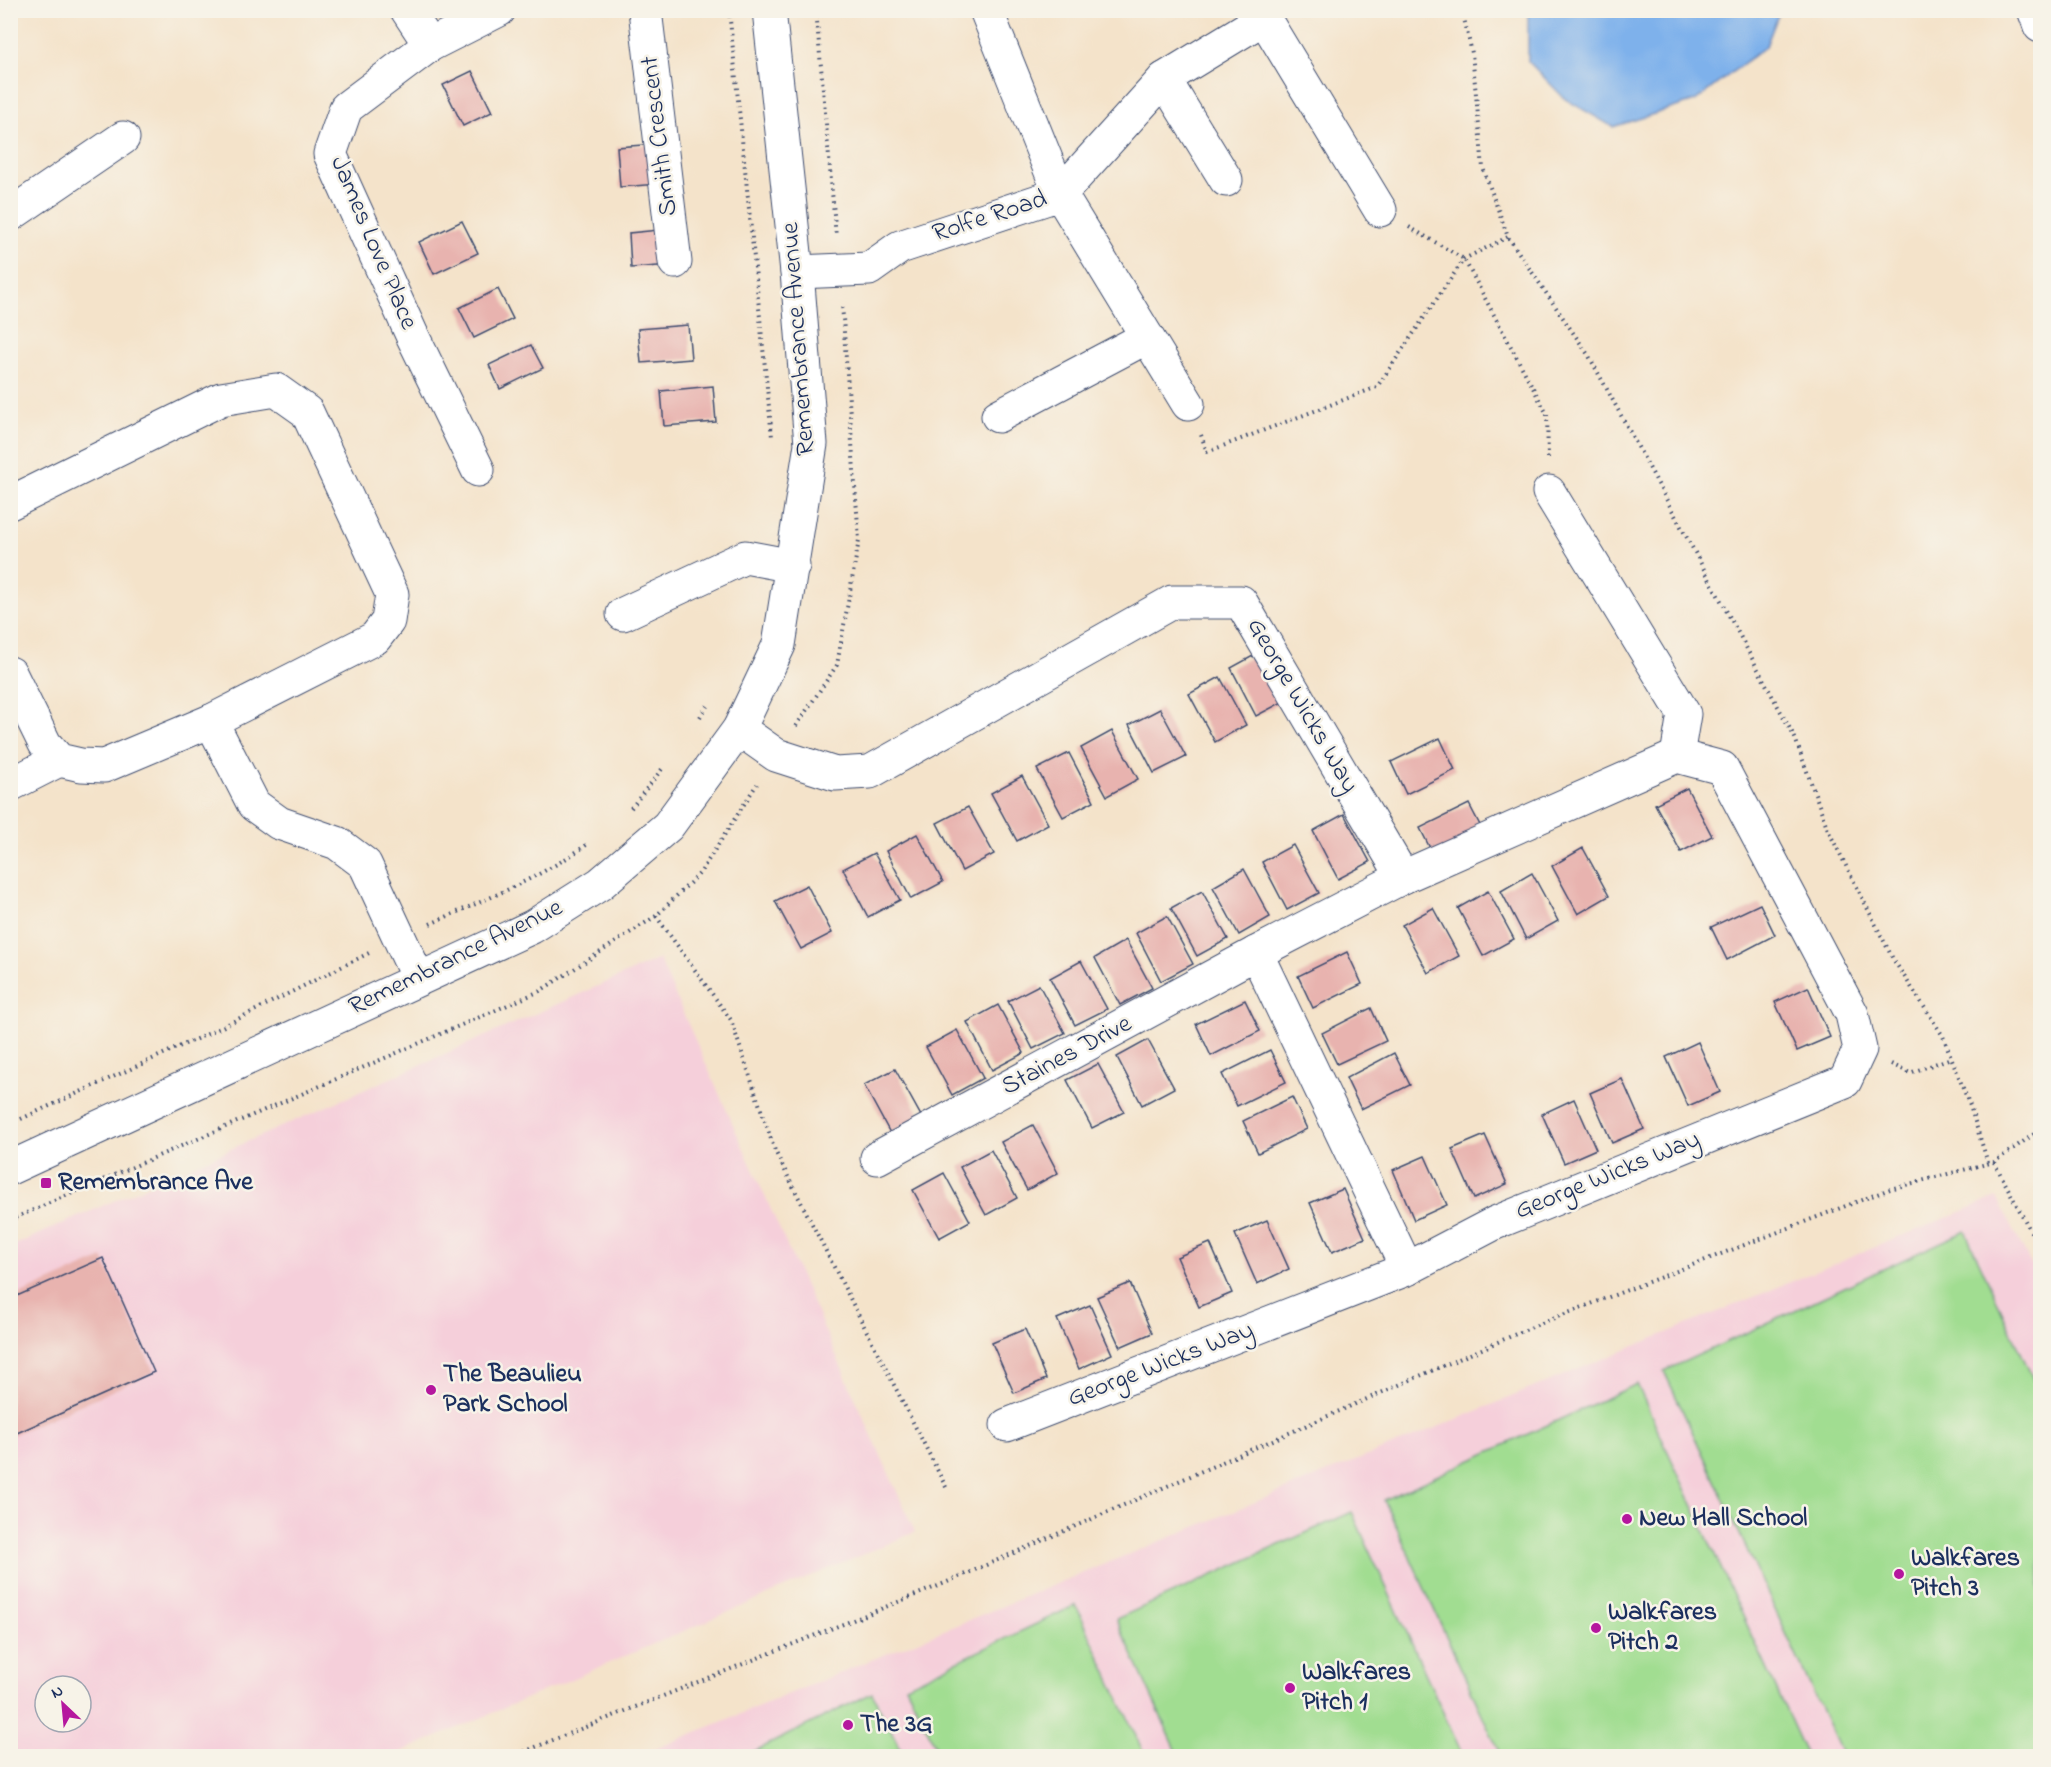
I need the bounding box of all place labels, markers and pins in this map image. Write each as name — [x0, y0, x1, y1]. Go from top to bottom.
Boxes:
place label: Remembrance Ave — [58, 1164, 254, 1202]
marker: Remembrance Ave — [39, 1176, 53, 1190]
place label: The Beaulieu Park School — [443, 1356, 582, 1424]
marker: The Beaulieu Park School — [424, 1383, 438, 1397]
place label: New Hall School — [1639, 1500, 1807, 1538]
marker: New Hall School — [1620, 1512, 1634, 1526]
place label: Walkfares Pitch 3 — [1911, 1540, 2020, 1608]
marker: Walkfares Pitch 3 — [1892, 1567, 1906, 1581]
place label: Walkfares Pitch 2 — [1608, 1594, 1717, 1662]
marker: Walkfares Pitch 2 — [1589, 1621, 1603, 1635]
place label: Walkfares Pitch 1 — [1302, 1654, 1411, 1722]
marker: Walkfares Pitch 1 — [1283, 1681, 1297, 1695]
place label: The 3G — [860, 1706, 932, 1744]
marker: The 3G — [841, 1718, 855, 1732]

